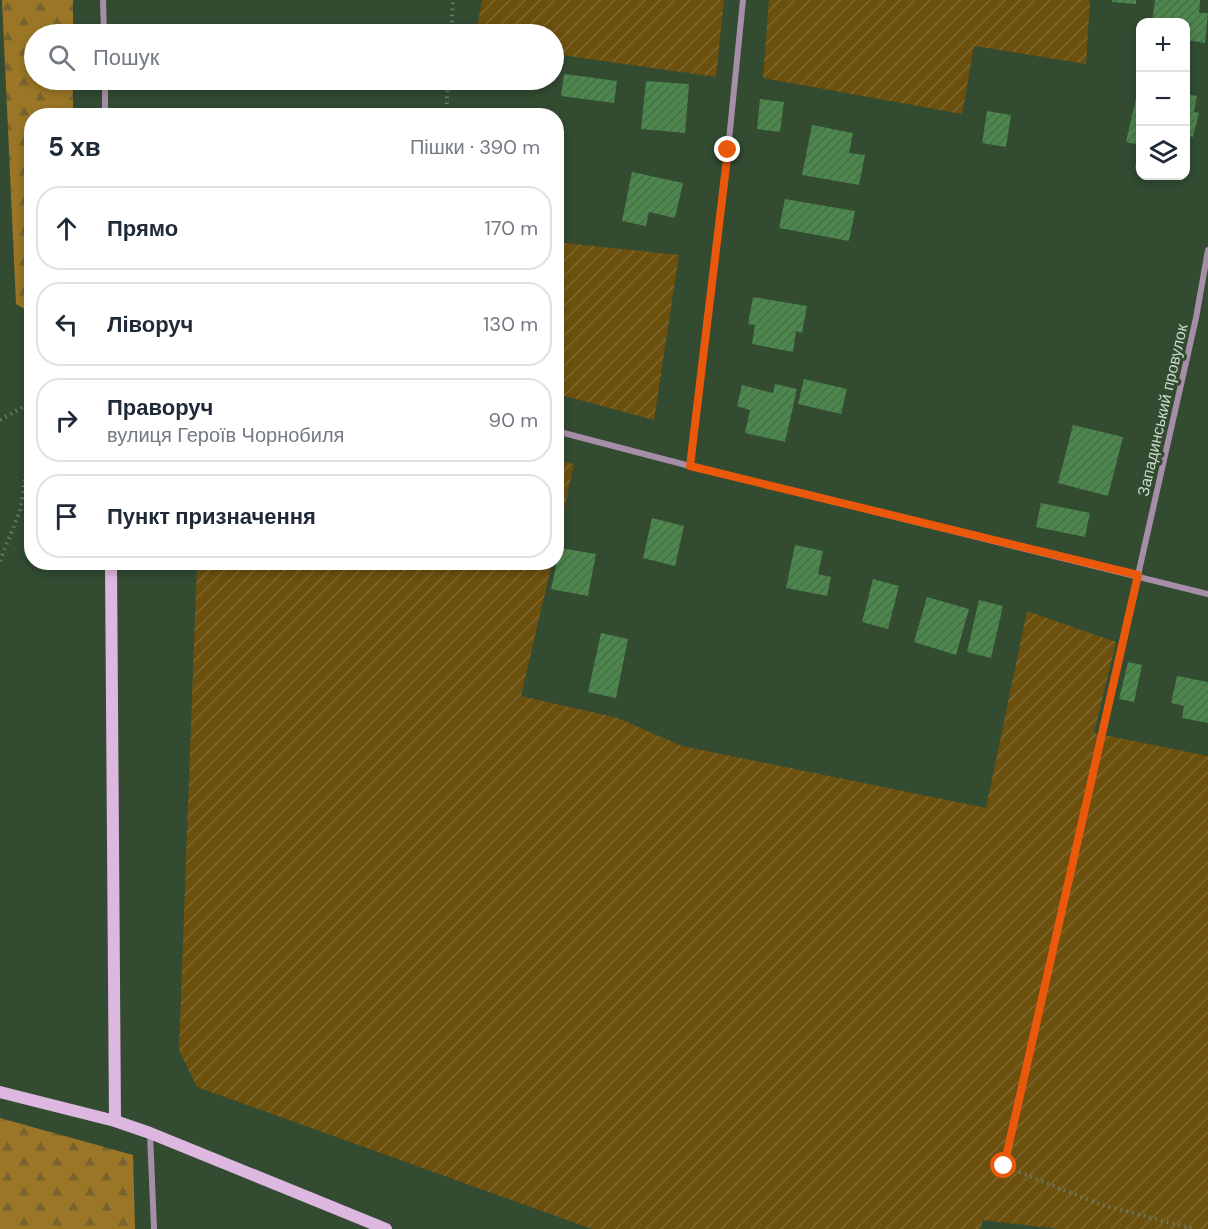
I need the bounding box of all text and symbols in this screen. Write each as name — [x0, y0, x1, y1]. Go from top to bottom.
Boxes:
map controls — [1136, 18, 1190, 180]
button: + — [1136, 18, 1190, 72]
search box — [24, 24, 564, 90]
icon: search — [45, 41, 78, 74]
text: Пошук — [93, 43, 159, 72]
button: − — [1136, 72, 1190, 126]
button: layers — [1136, 126, 1190, 180]
text: 5 хв — [48, 130, 101, 164]
text: Пішки · 390 m — [410, 134, 540, 160]
route end — [714, 136, 740, 162]
icon: ahead — [50, 212, 83, 245]
text: Прямо — [107, 214, 178, 243]
text: 170 m — [485, 215, 538, 241]
icon: left — [50, 308, 83, 341]
text: Ліворуч — [107, 310, 193, 339]
text: 130 m — [483, 311, 538, 337]
street label: Западинський провулок — [1132, 321, 1193, 498]
text: Праворуч — [107, 393, 213, 422]
icon: right — [50, 404, 83, 437]
text: 90 m — [489, 407, 538, 433]
text: вулиця Героїв Чорнобиля — [107, 422, 344, 448]
icon: arrive — [50, 500, 83, 533]
text: Пункт призначення — [107, 502, 316, 531]
route start — [990, 1152, 1016, 1178]

